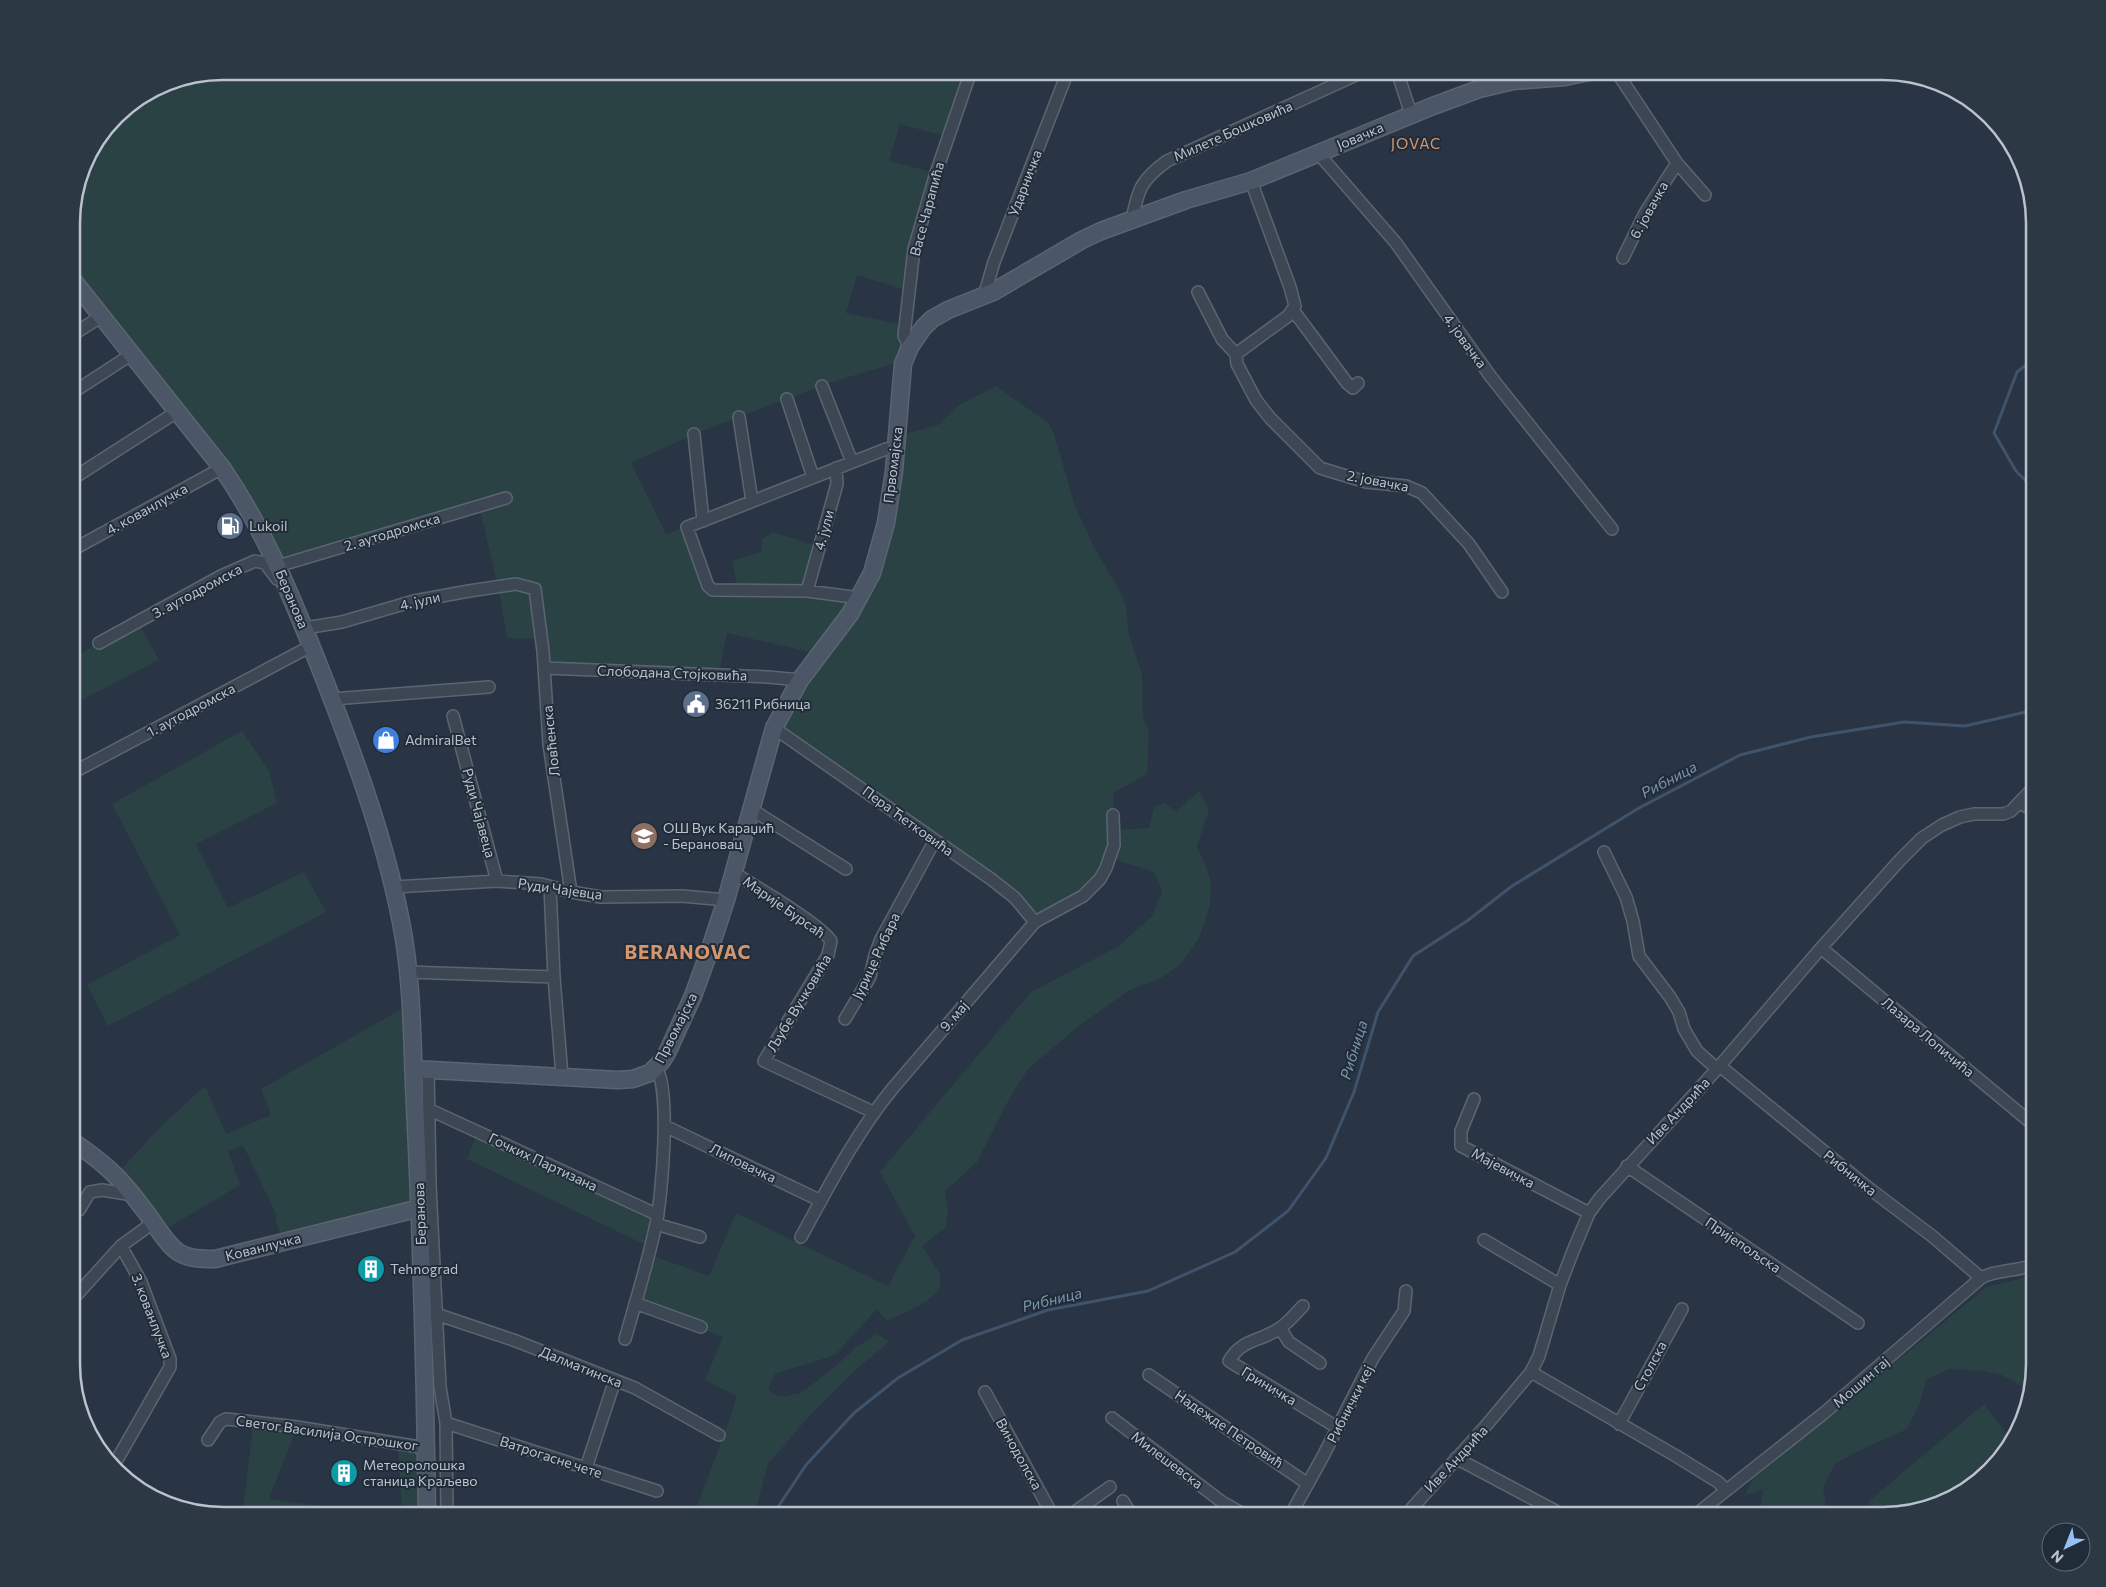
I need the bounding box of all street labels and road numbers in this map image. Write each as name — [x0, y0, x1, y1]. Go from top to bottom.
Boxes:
street label: Милете Бошковића — [1171, 97, 1295, 164]
street label: Јовачка — [1334, 118, 1386, 153]
street label: Ударничка — [1004, 147, 1045, 219]
street label: Васе Чарапића — [906, 160, 947, 258]
street label: 6. јовачка — [1626, 178, 1671, 241]
street label: 4. јовачка — [1440, 310, 1491, 371]
street label: Првомајска — [879, 426, 906, 504]
street label: 2. јовачка — [1346, 466, 1410, 495]
street label: 4. кованлучка — [103, 479, 190, 538]
street label: 4. јули — [810, 508, 837, 552]
street label: 2. аутодромска — [342, 509, 442, 554]
street label: 3. аутодромска — [149, 560, 245, 621]
street label: Беранова — [272, 567, 313, 631]
street label: 4. јули — [398, 588, 442, 613]
street label: Слободана Стојковића — [597, 661, 747, 684]
street label: 1. аутодромска — [144, 679, 238, 740]
street label: Ловћенска — [538, 705, 563, 777]
street label: Руди Чајавеца — [459, 766, 500, 860]
street label: Пера Ћетковића — [860, 782, 957, 859]
street label: Марије Бурсаћ — [740, 872, 829, 941]
street label: Руди Чајевца — [517, 874, 603, 903]
street label: Јурице Рибара — [848, 910, 903, 1002]
street label: Љубе Вучковића — [763, 951, 834, 1055]
street label: Првомајска — [651, 990, 701, 1066]
street label: Лазара Лопичића — [1879, 993, 1978, 1080]
street label: 9. мај — [936, 997, 972, 1034]
street label: Иве Андрића — [1642, 1074, 1713, 1148]
street label: Гочких Партизана — [486, 1129, 600, 1194]
street label: Липовачка — [707, 1139, 779, 1186]
street label: Мајевичка — [1469, 1144, 1538, 1191]
street label: Рибничка — [1820, 1146, 1880, 1199]
street label: Беранова — [410, 1182, 429, 1246]
street label: Пријепољска — [1702, 1213, 1784, 1276]
street label: Кованлучка — [223, 1229, 303, 1264]
street label: 3. кованлучка — [129, 1271, 176, 1361]
street label: Столска — [1629, 1338, 1670, 1394]
street label: Далматинска — [537, 1342, 625, 1391]
street label: Мошин гај — [1829, 1353, 1892, 1411]
street label: Рибнички кеј — [1323, 1362, 1376, 1446]
street label: Гриничка — [1239, 1363, 1300, 1409]
street label: Надежде Петровић — [1172, 1386, 1287, 1471]
street label: Светог Василија Острошког — [235, 1411, 419, 1454]
street label: Винодолска — [993, 1415, 1046, 1493]
street label: Иве Андрића — [1420, 1422, 1491, 1496]
street label: Милешевска — [1128, 1427, 1206, 1492]
street label: Ватрогасне чете — [498, 1432, 604, 1481]

